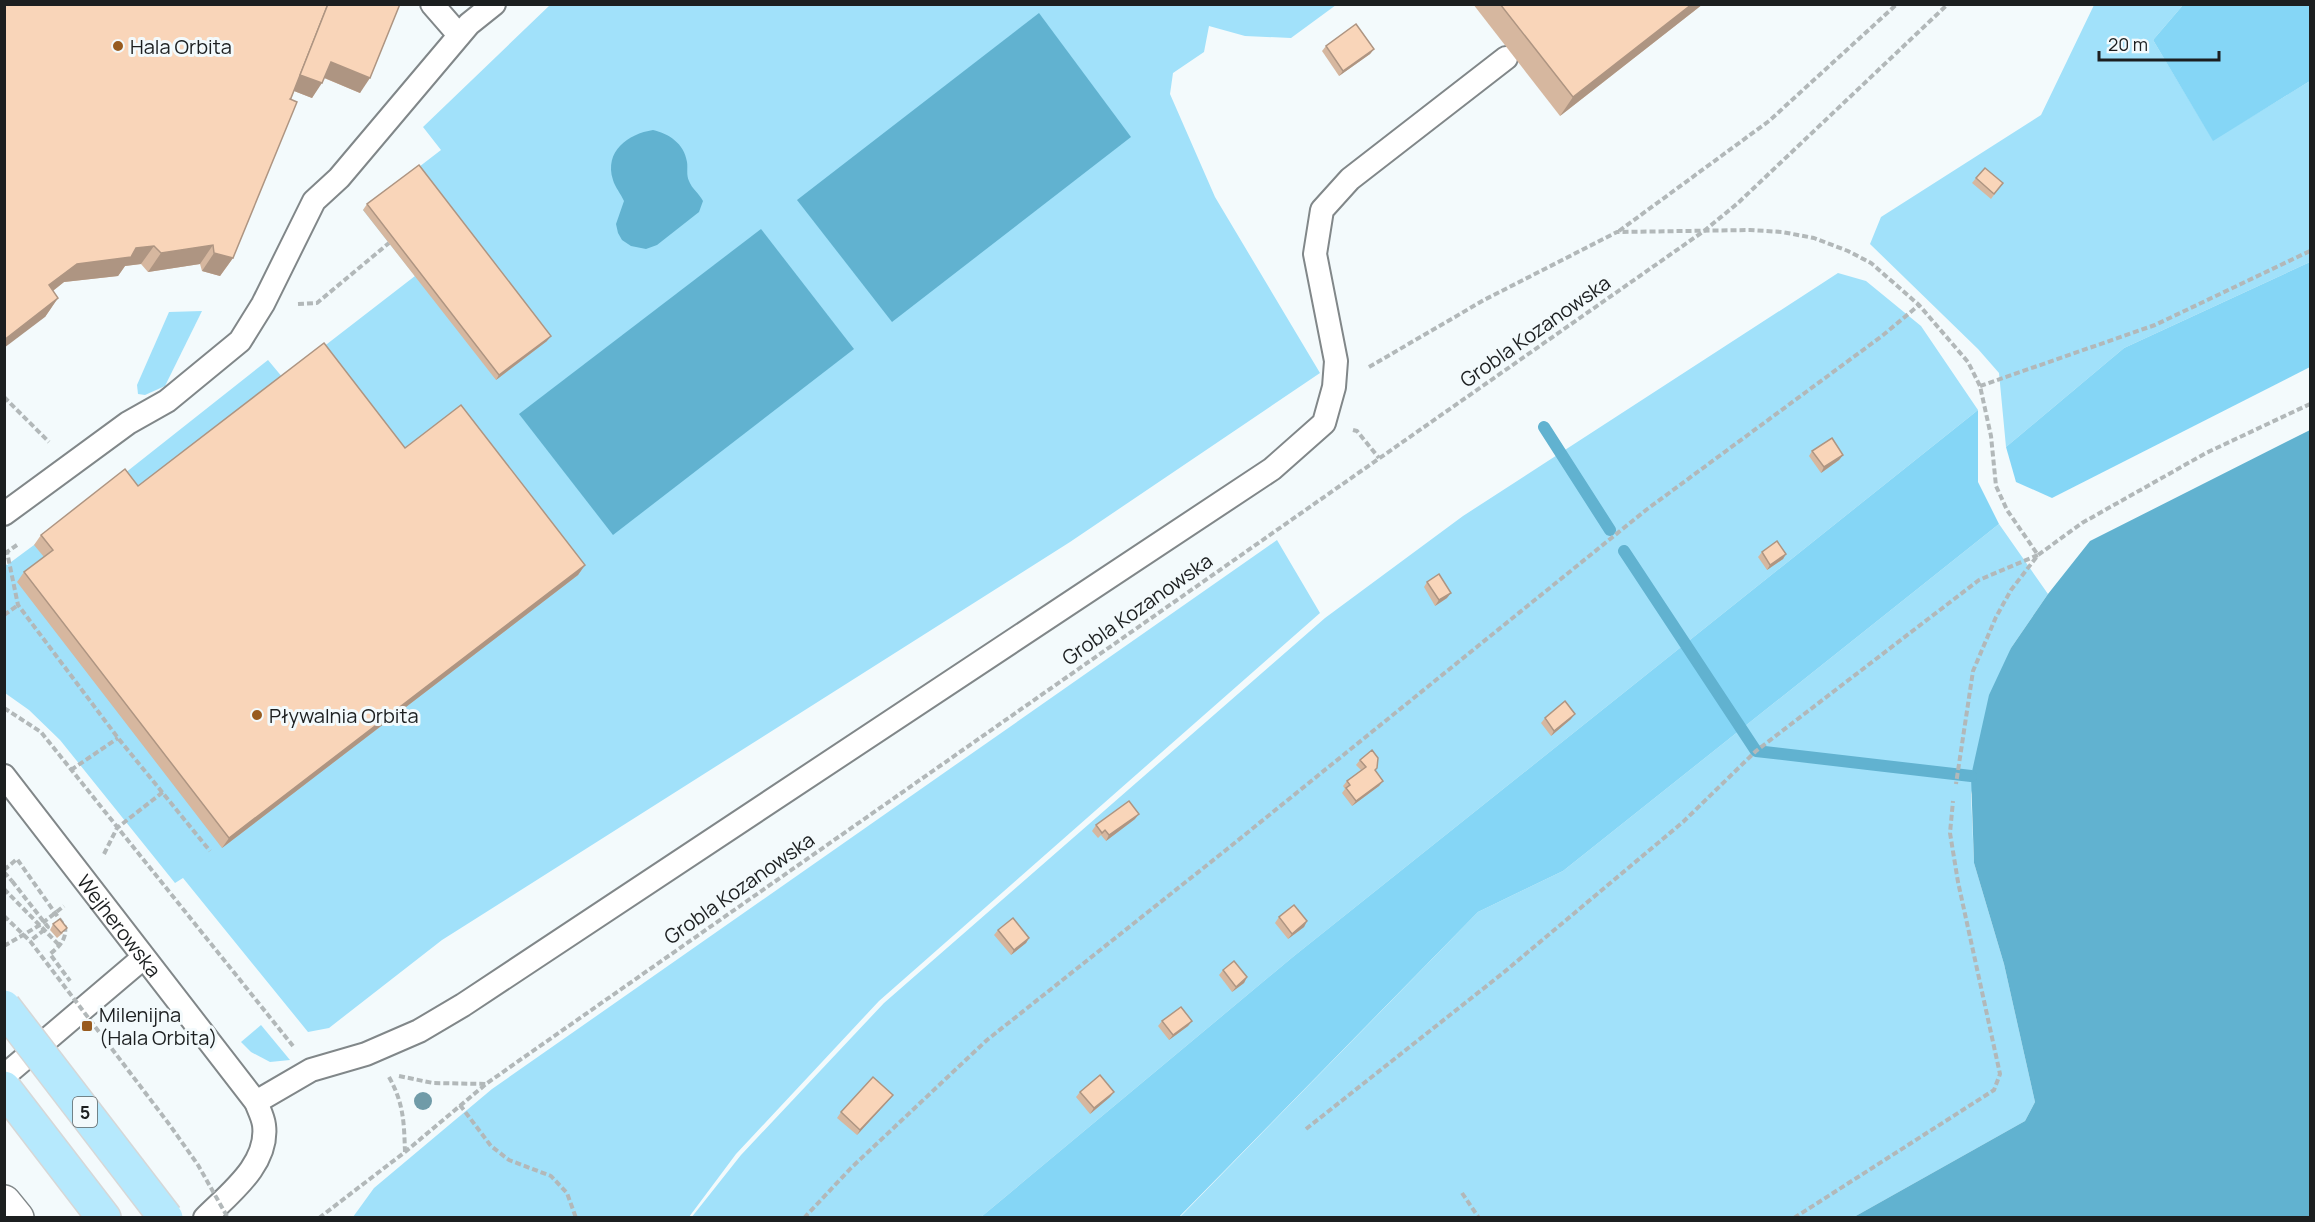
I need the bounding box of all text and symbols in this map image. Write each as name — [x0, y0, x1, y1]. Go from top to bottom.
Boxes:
scale bar — [2099, 24, 2219, 62]
text: 20 m — [2108, 32, 2148, 56]
place label: Hala Orbita — [130, 33, 232, 60]
marker: Hala Orbita — [111, 39, 125, 53]
street label: Grobla Kozanowska — [1454, 269, 1616, 393]
street label: Grobla Kozanowska — [1056, 547, 1218, 671]
place label: Pływalnia Orbita — [269, 702, 419, 729]
marker: Pływalnia Orbita — [250, 708, 264, 722]
street label: Grobla Kozanowska — [658, 826, 820, 950]
street label: Wejherowska — [71, 869, 168, 982]
place label: Milenijna (Hala Orbita) — [99, 1001, 218, 1051]
marker: Milenijna (Hala Orbita) — [80, 1019, 94, 1033]
road number: 5 — [73, 1097, 97, 1127]

